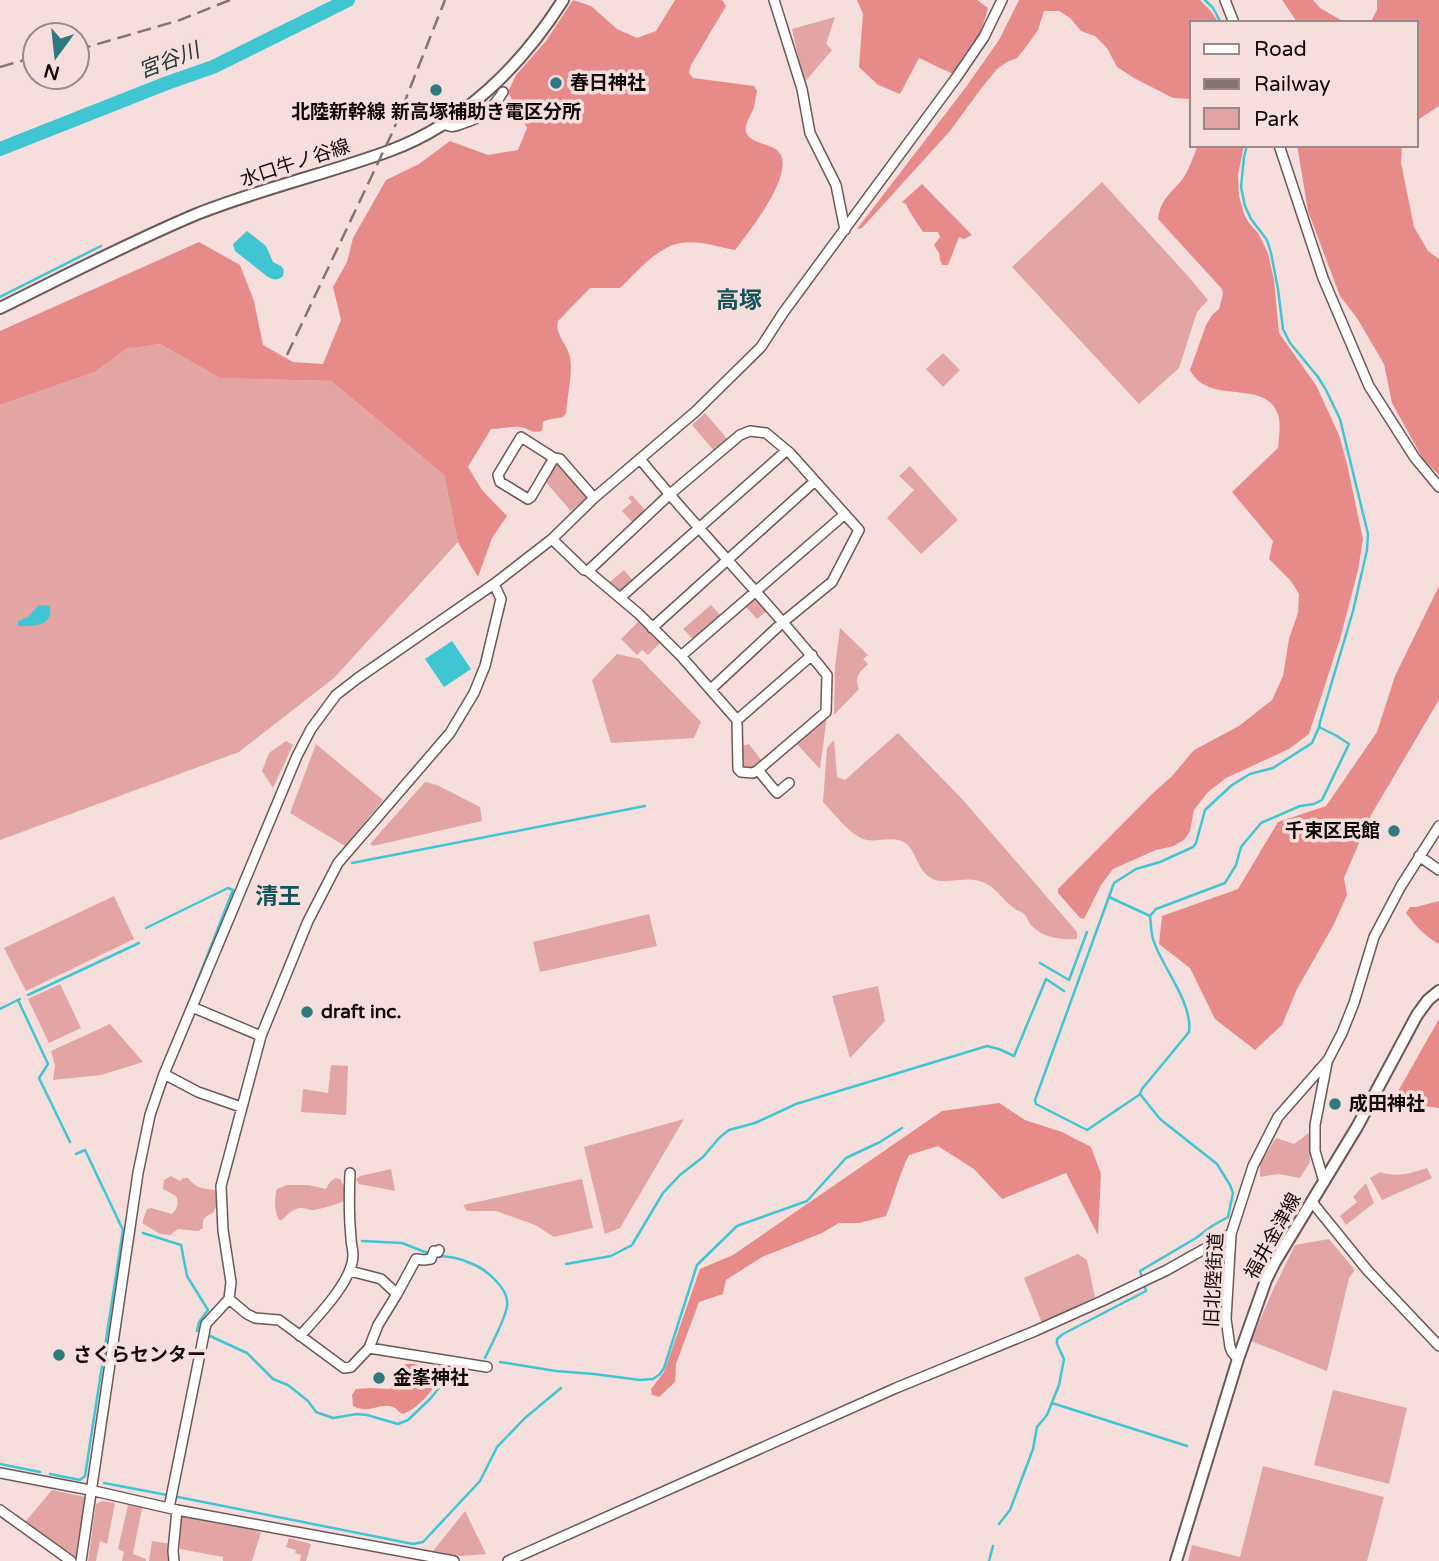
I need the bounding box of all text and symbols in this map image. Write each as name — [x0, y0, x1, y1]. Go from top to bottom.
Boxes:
north arrow — [21, 21, 91, 91]
legend — [1190, 21, 1418, 147]
water label: 宮谷川 — [135, 37, 205, 84]
text: Road — [1254, 37, 1307, 62]
text: N — [42, 59, 62, 84]
place label: 春日神社 — [570, 72, 646, 94]
text: Railway — [1254, 72, 1331, 97]
marker: 春日神社 — [548, 75, 564, 91]
marker: 北陸新幹線 新高塚補助き電区分所 — [428, 82, 444, 98]
place label: 北陸新幹線 新高塚補助き電区分所 — [291, 101, 581, 123]
text: Park — [1254, 107, 1299, 132]
street label: 水口牛ノ谷線 — [237, 135, 353, 191]
district label: 高塚 — [716, 287, 762, 315]
place label: 千束区民館 — [1285, 820, 1380, 842]
marker: 千束区民館 — [1386, 823, 1402, 839]
district label: 清王 — [255, 883, 301, 911]
place label: draft inc. — [321, 1001, 401, 1023]
marker: draft inc. — [299, 1004, 315, 1020]
place label: 成田神社 — [1349, 1093, 1425, 1115]
marker: 成田神社 — [1327, 1096, 1343, 1112]
street label: 福井金津線 — [1240, 1189, 1306, 1283]
street label: 旧北陸街道 — [1201, 1232, 1227, 1328]
place label: さくらセンター — [73, 1344, 206, 1366]
marker: さくらセンター — [51, 1347, 67, 1363]
place label: 金峯神社 — [393, 1367, 469, 1389]
marker: 金峯神社 — [371, 1370, 387, 1386]

